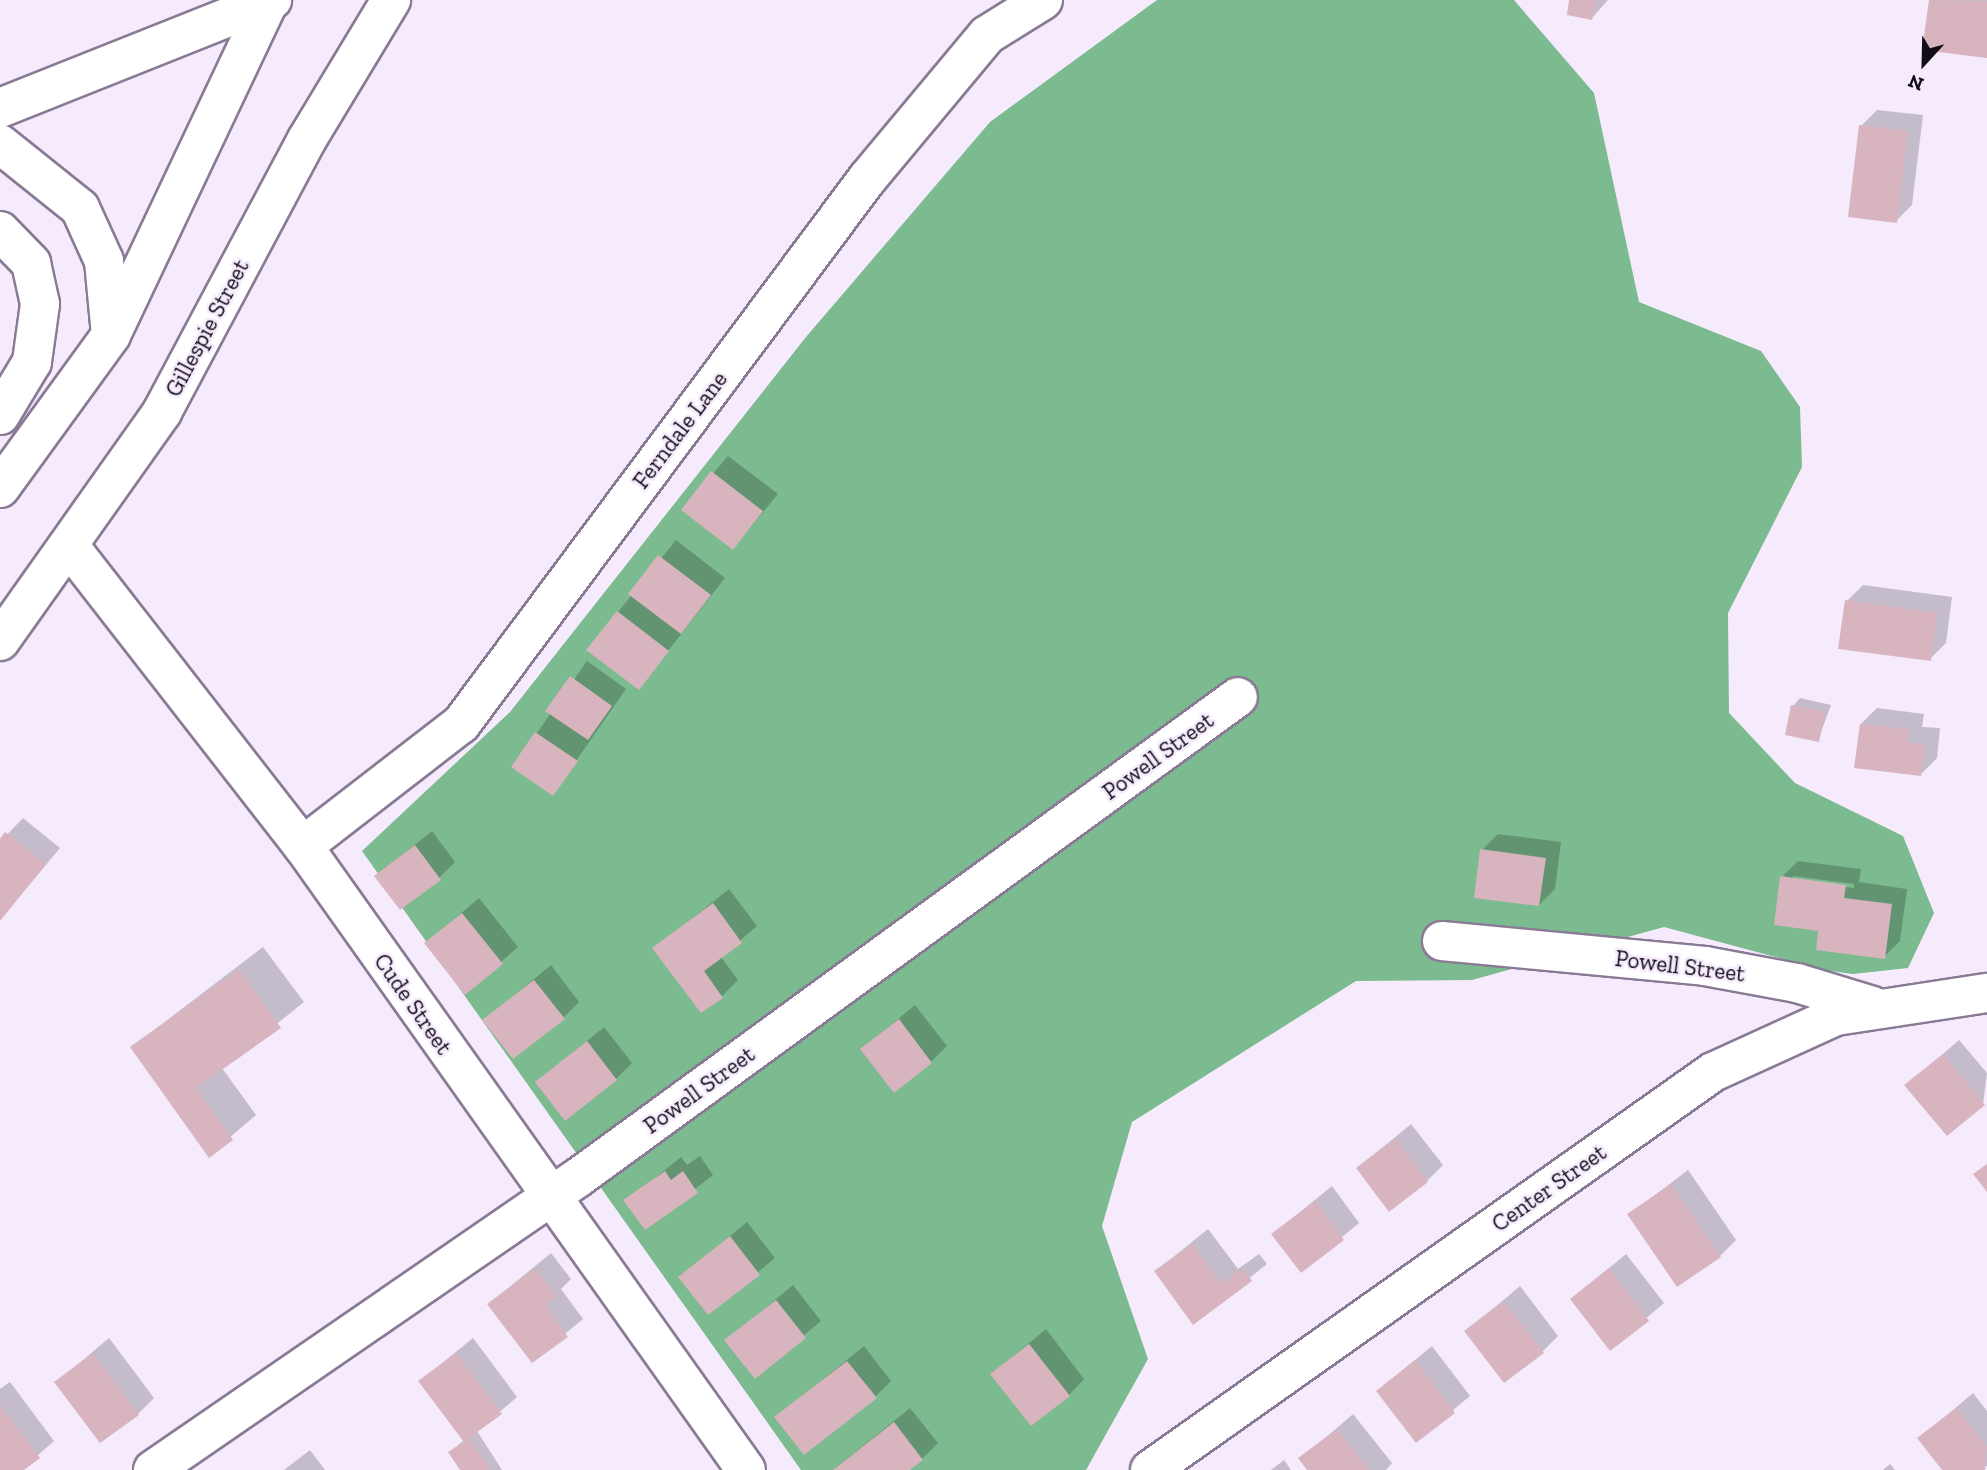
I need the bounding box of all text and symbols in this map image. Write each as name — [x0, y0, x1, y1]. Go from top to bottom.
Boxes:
north arrow — [1889, 28, 1959, 98]
text: N — [1905, 70, 1927, 96]
street label: Gillespie Street — [159, 255, 255, 401]
street label: Ferndale Lane — [627, 366, 733, 494]
street label: Powell Street — [1097, 706, 1219, 806]
street label: Powell Street — [1614, 944, 1746, 988]
street label: Cude Street — [368, 948, 458, 1060]
street label: Powell Street — [638, 1040, 760, 1140]
street label: Center Street — [1486, 1138, 1612, 1238]

